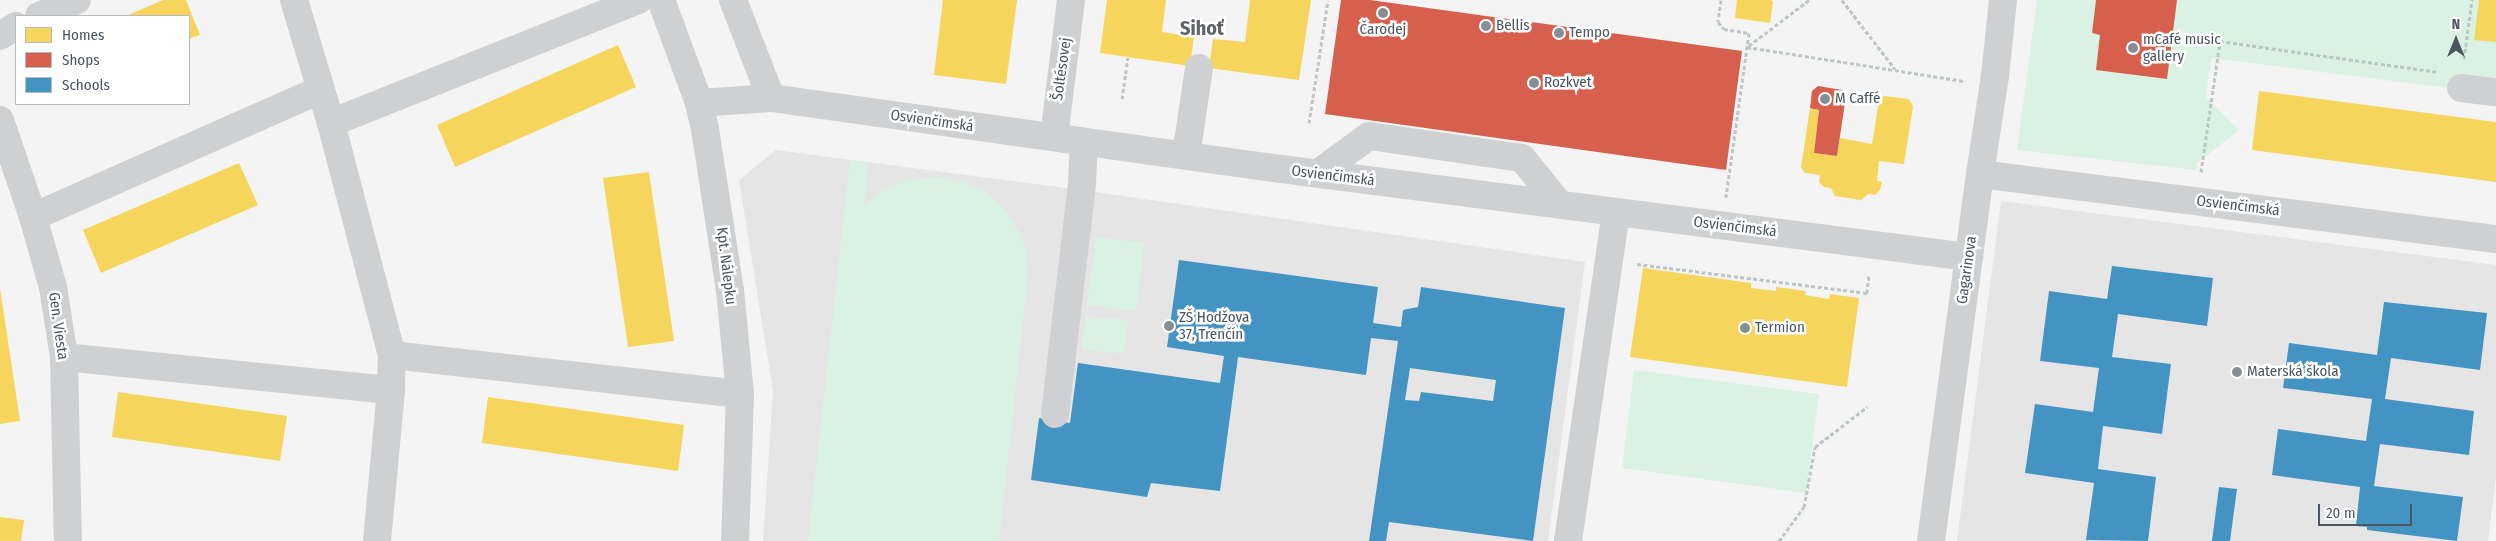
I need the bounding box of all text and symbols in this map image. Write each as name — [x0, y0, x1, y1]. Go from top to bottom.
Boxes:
marker: Čarodej — [1377, 7, 1389, 19]
legend — [15, 15, 190, 105]
north arrow — [2431, 15, 2481, 65]
district label: Sihoť — [1180, 16, 1224, 40]
text: N — [2452, 16, 2460, 33]
place label: Bellis — [1496, 17, 1530, 35]
marker: Bellis — [1480, 20, 1492, 32]
place label: Čarodej — [1360, 21, 1406, 39]
place label: Tempo — [1569, 24, 1610, 42]
text: Homes — [62, 26, 104, 44]
marker: Tempo — [1553, 27, 1565, 39]
place label: mCafé music gallery — [2143, 30, 2221, 65]
street label: Šoltésovej — [1049, 36, 1075, 102]
marker: mCafé music gallery — [2127, 42, 2139, 54]
text: Shops — [62, 51, 100, 69]
place label: Rozkvet — [1544, 74, 1592, 92]
text: Schools — [62, 76, 110, 94]
marker: Rozkvet — [1528, 77, 1540, 89]
place label: M Caffé — [1835, 90, 1880, 108]
marker: M Caffé — [1819, 93, 1831, 105]
street label: Osvienčimská — [889, 106, 975, 136]
street label: Osvienčimská — [1290, 162, 1376, 190]
street label: Osvienčimská — [2195, 192, 2281, 220]
street label: Osvienčimská — [1692, 213, 1778, 241]
street label: Kpt. Nálepku — [712, 226, 740, 306]
street label: Gagarinova — [1953, 235, 1981, 305]
street label: Gen. Viesta — [44, 291, 72, 361]
place label: ZŠ Hodžova 37, Trenčín — [1179, 308, 1249, 343]
place label: Termion — [1755, 319, 1805, 337]
marker: ZŠ Hodžova 37, Trenčín — [1163, 320, 1175, 332]
marker: Termion — [1739, 322, 1751, 334]
place label: Materská škola — [2247, 363, 2339, 381]
marker: Materská škola — [2231, 366, 2243, 378]
scale bar — [2321, 494, 2415, 526]
text: 20 m — [2326, 504, 2356, 522]

